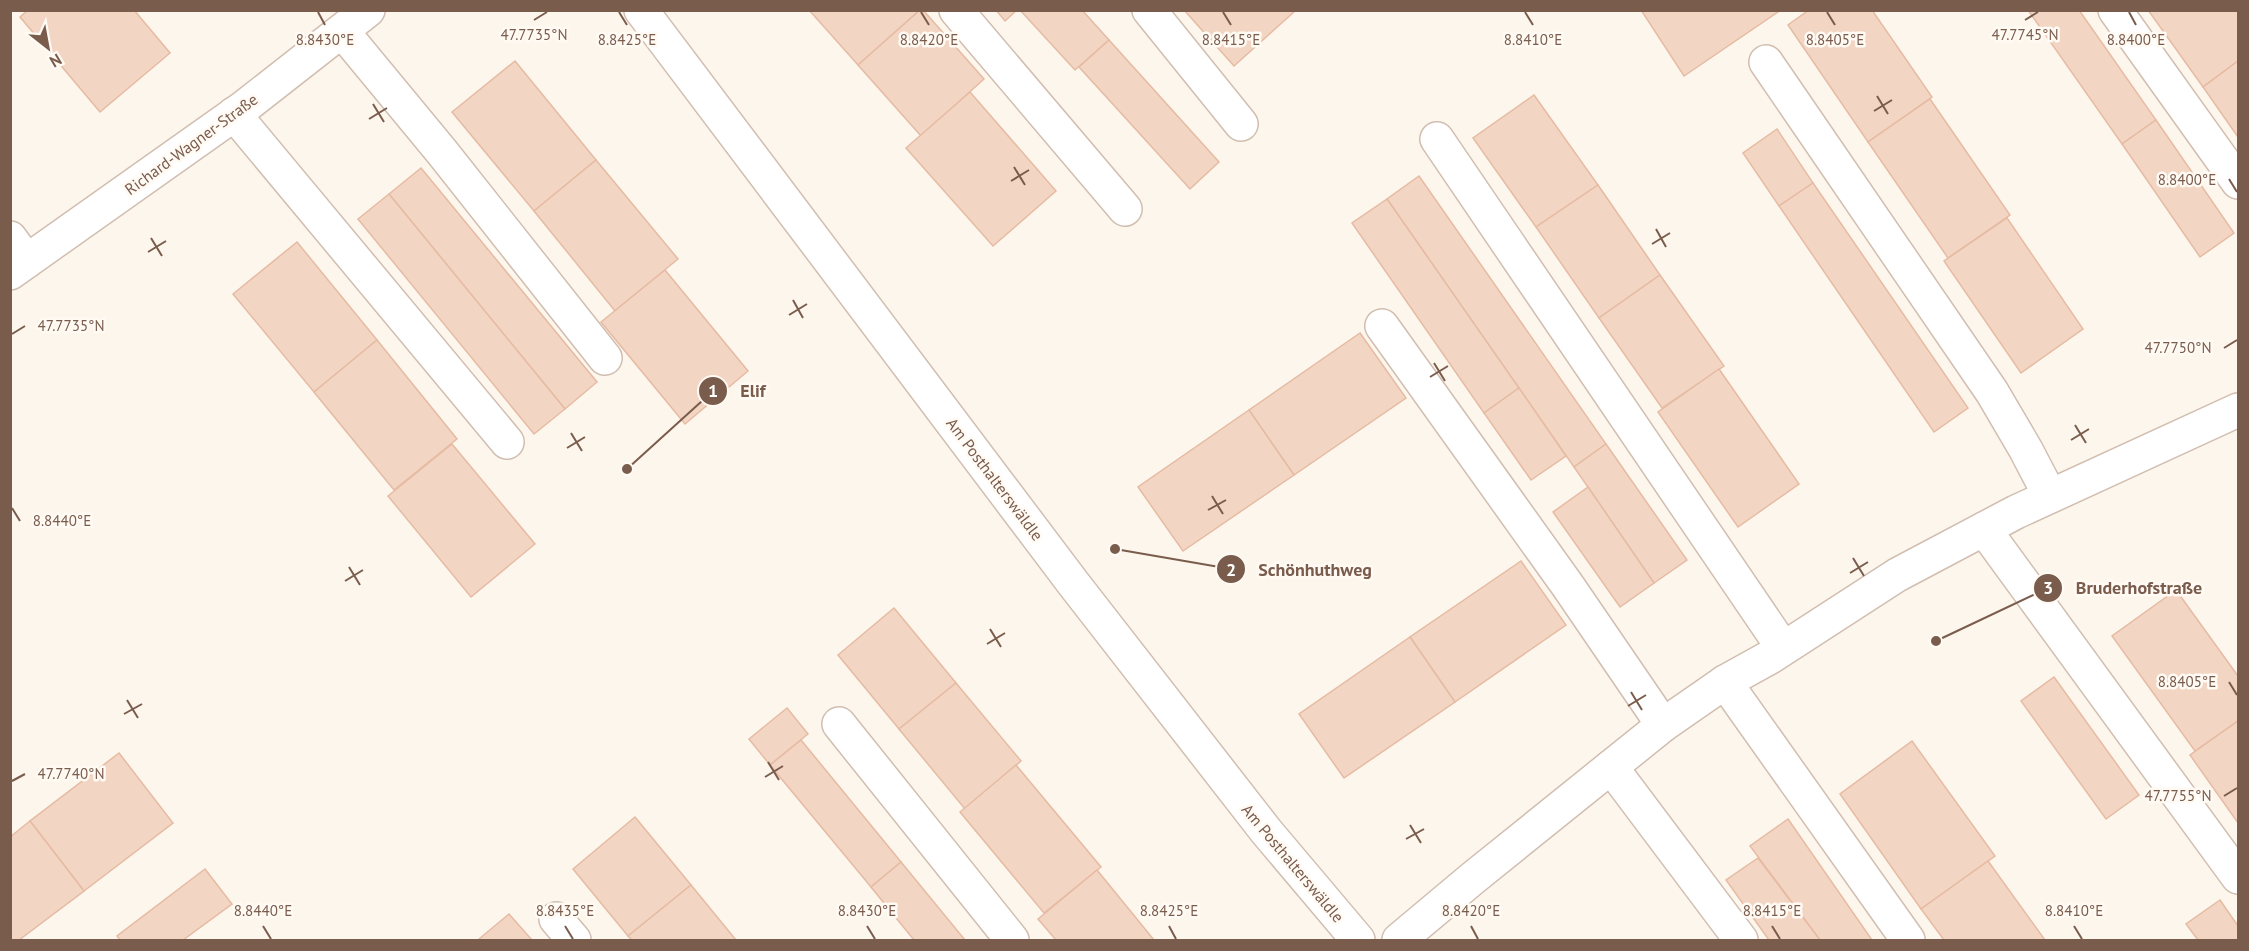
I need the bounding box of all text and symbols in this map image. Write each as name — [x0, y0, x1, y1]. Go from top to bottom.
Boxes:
north arrow — [18, 18, 78, 78]
text: 47.7735°N — [500, 25, 568, 44]
text: 47.7745°N — [1991, 25, 2059, 44]
text: 8.8430°E — [296, 30, 354, 49]
text: 8.8425°E — [598, 30, 656, 49]
text: 8.8420°E — [900, 30, 958, 49]
text: 8.8415°E — [1202, 30, 1260, 49]
text: 8.8410°E — [1504, 30, 1562, 49]
text: 8.8405°E — [1806, 30, 1864, 49]
text: 8.8400°E — [2107, 30, 2165, 49]
text: N — [46, 50, 65, 72]
street label: Richard-Wagner-Straße — [121, 89, 261, 199]
text: 8.8400°E — [2158, 170, 2216, 189]
text: 47.7735°N — [37, 316, 105, 335]
text: 47.7750°N — [2144, 338, 2212, 357]
callout: Elif — [698, 373, 778, 409]
text: 1 — [708, 379, 718, 402]
text: Elif — [740, 379, 767, 402]
street label: Am Posthalterswäldle — [942, 414, 1048, 544]
text: 8.8440°E — [33, 511, 91, 530]
callout: Schönhuthweg — [1216, 551, 1384, 587]
text: 2 — [1226, 558, 1236, 581]
text: Schönhuthweg — [1258, 558, 1372, 581]
callout: Bruderhofstraße — [2033, 570, 2214, 606]
text: 3 — [2043, 576, 2053, 599]
text: Bruderhofstraße — [2076, 576, 2202, 599]
text: 8.8405°E — [2158, 672, 2216, 691]
text: 47.7740°N — [37, 764, 105, 783]
text: 47.7755°N — [2144, 786, 2212, 805]
street label: Am Posthalterswäldle — [1238, 800, 1348, 926]
text: 8.8440°E — [234, 901, 292, 920]
text: 8.8435°E — [536, 901, 594, 920]
text: 8.8430°E — [838, 901, 896, 920]
text: 8.8425°E — [1140, 901, 1198, 920]
text: 8.8420°E — [1442, 901, 1500, 920]
text: 8.8415°E — [1743, 901, 1801, 920]
text: 8.8410°E — [2045, 901, 2103, 920]

